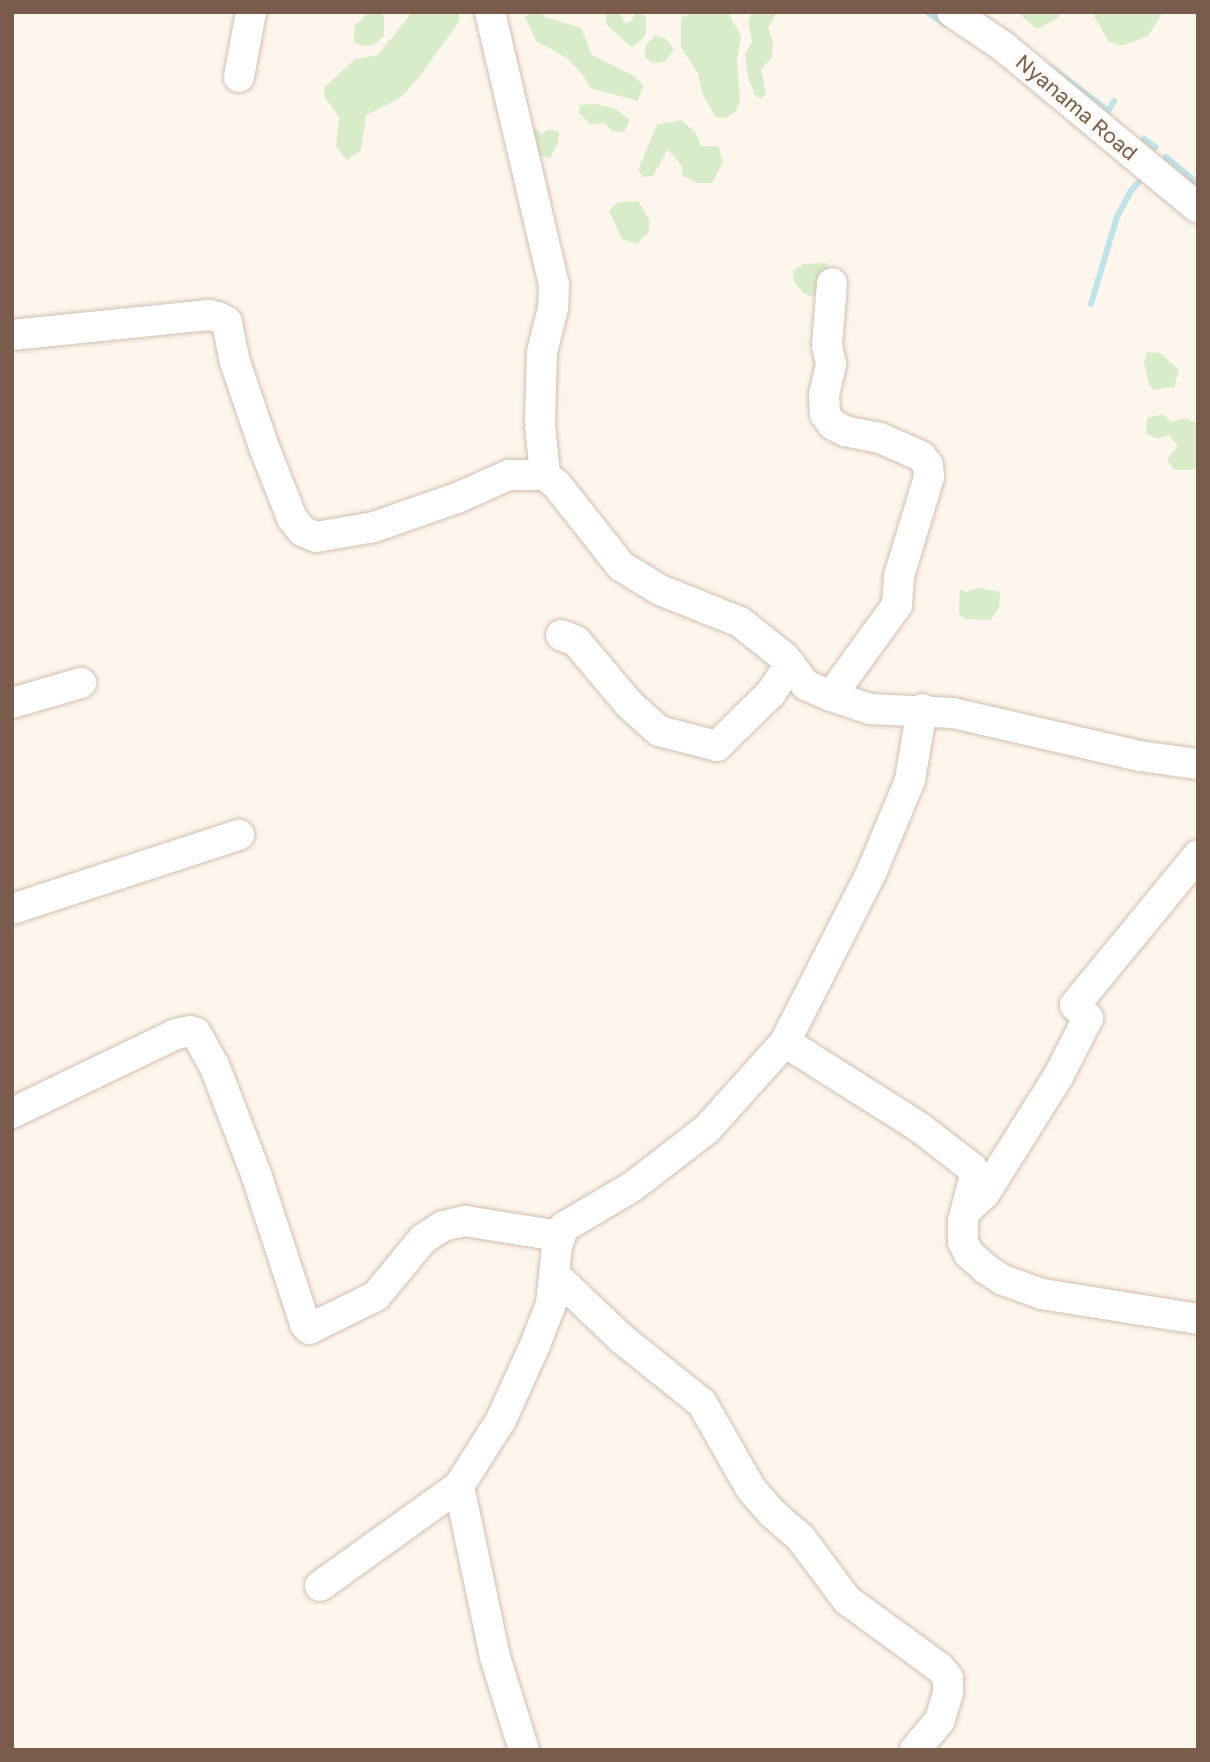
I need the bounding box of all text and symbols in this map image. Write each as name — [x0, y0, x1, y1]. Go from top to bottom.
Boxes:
street label: Nyanama Road — [1011, 49, 1143, 165]

